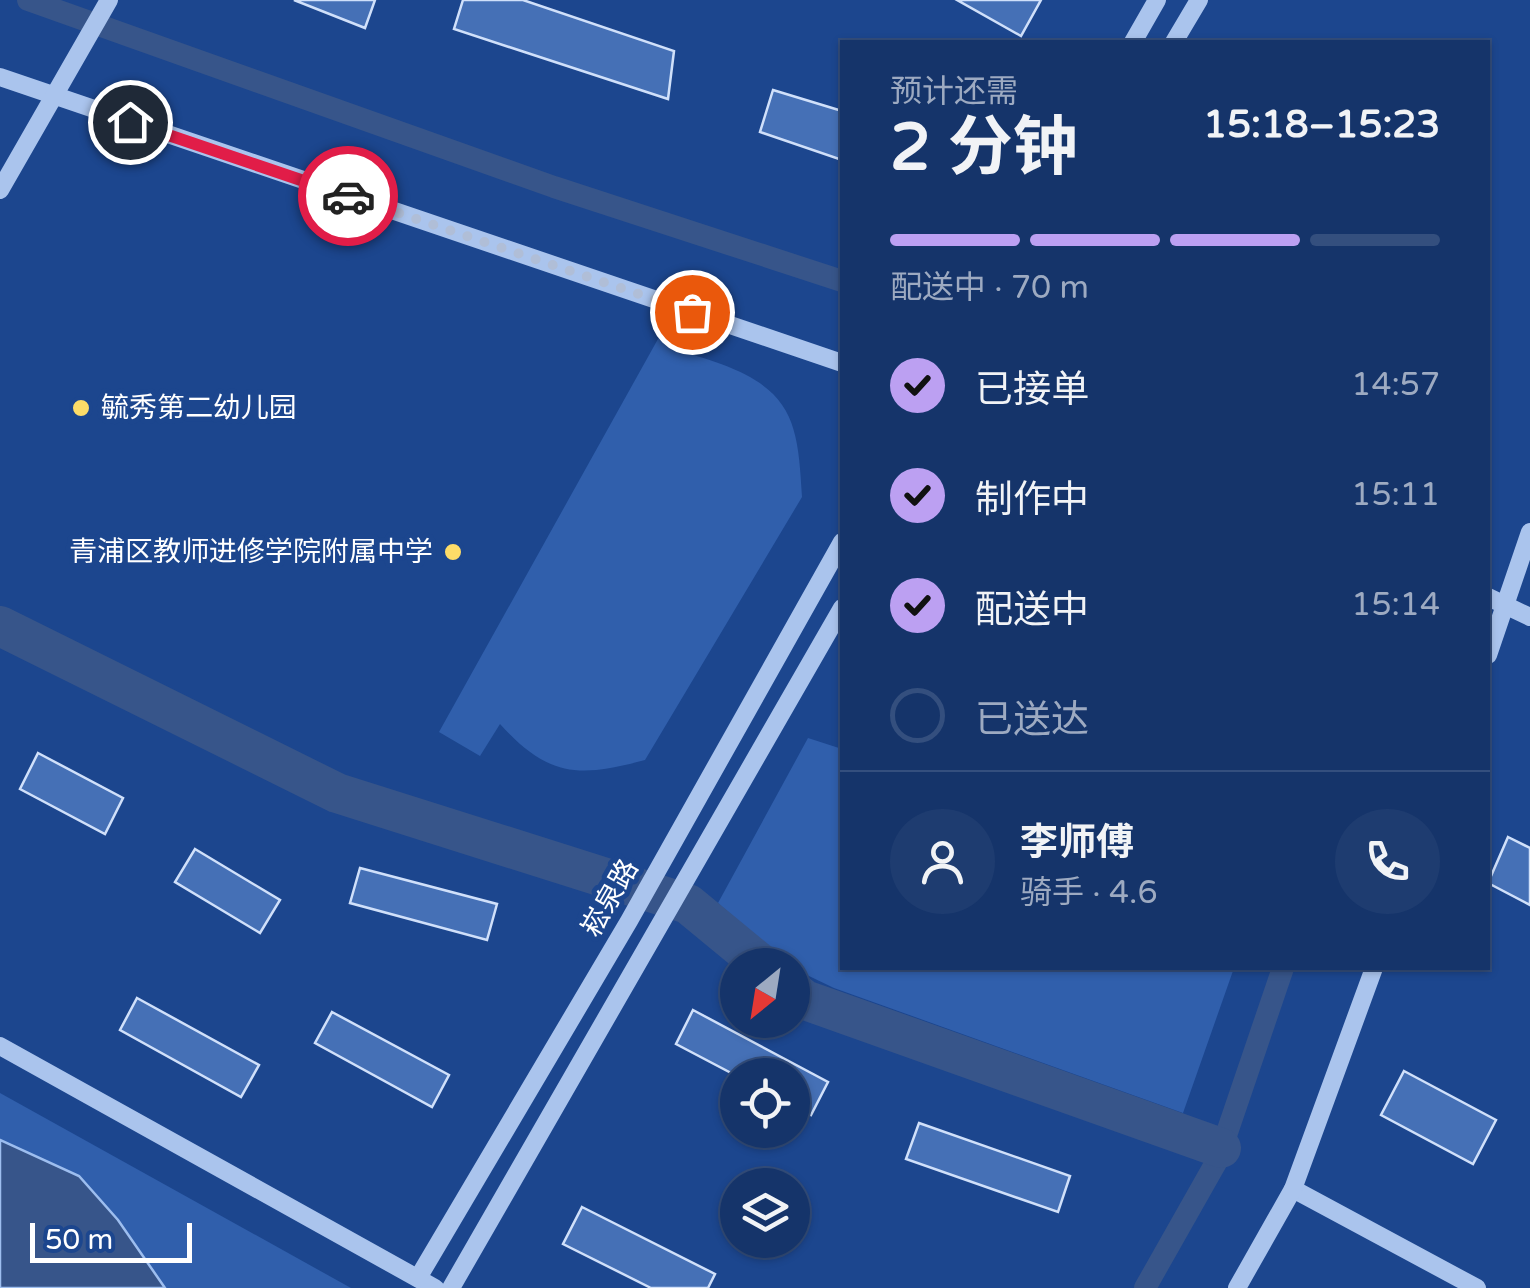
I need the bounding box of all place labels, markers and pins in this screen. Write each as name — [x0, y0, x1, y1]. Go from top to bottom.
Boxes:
pin — [88, 80, 173, 165]
pin — [650, 270, 735, 355]
place label: 毓秀第二幼儿园 — [101, 391, 297, 425]
marker: 毓秀第二幼儿园 — [70, 397, 92, 419]
place label: 青浦区教师进修学院附属中学 — [69, 535, 433, 569]
marker: 青浦区教师进修学院附属中学 — [442, 541, 464, 563]

